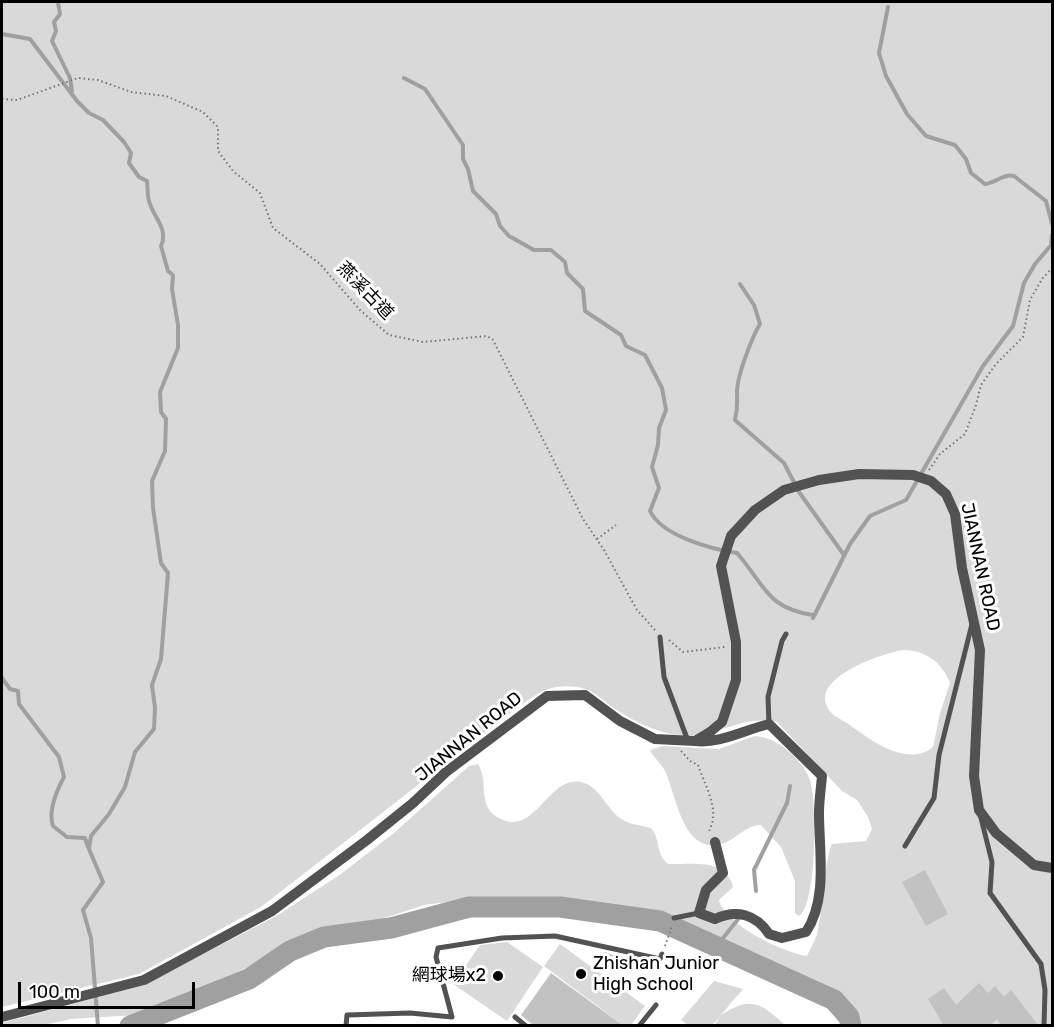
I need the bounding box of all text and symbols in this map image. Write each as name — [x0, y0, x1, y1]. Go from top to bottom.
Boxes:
street label: 燕溪古道 — [332, 258, 398, 324]
street label: JIANNAN ROAD — [956, 501, 1004, 633]
street label: JIANNAN ROAD — [411, 688, 527, 786]
place label: Zhishan Junior High School — [593, 953, 719, 996]
place label: 網球場x2 — [412, 965, 486, 987]
marker: Zhishan Junior High School — [574, 967, 588, 981]
marker: 網球場x2 — [491, 969, 505, 983]
scale bar — [21, 970, 198, 1008]
text: 100 m — [29, 981, 80, 1003]

